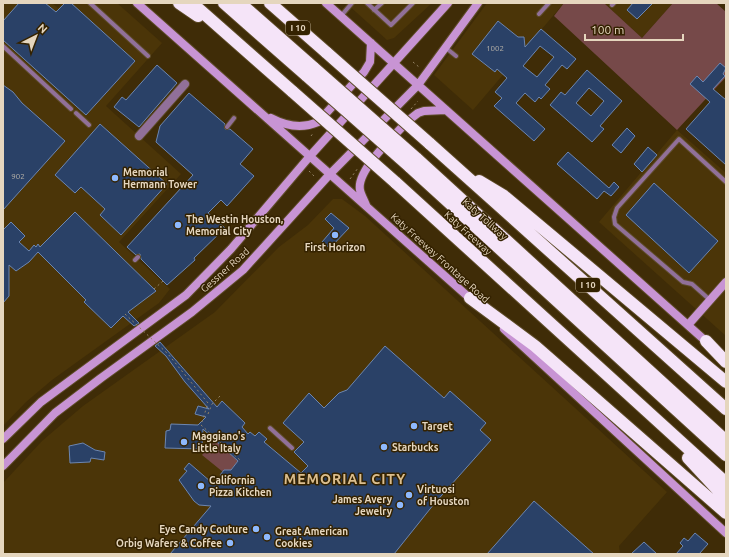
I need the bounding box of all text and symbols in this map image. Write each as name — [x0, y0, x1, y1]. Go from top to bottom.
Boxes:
north arrow — [16, 16, 56, 56]
scale bar — [585, 16, 683, 42]
text: N — [36, 21, 50, 36]
road number: I 10 — [286, 21, 310, 35]
text: 100 m — [591, 23, 624, 36]
house number: 1002 — [486, 44, 504, 53]
place label: Memorial Hermann Tower — [123, 167, 198, 190]
house number: 902 — [11, 172, 25, 181]
marker: Memorial Hermann Tower — [110, 173, 120, 183]
street label: Katy Tollway — [460, 196, 510, 242]
street label: Katy Freeway — [442, 209, 494, 257]
street label: Katy Freeway Frontage Road — [389, 211, 491, 305]
place label: The Westin Houston, Memorial City — [186, 214, 284, 237]
marker: The Westin Houston, Memorial City — [173, 220, 183, 230]
marker: First Horizon — [330, 230, 340, 240]
place label: First Horizon — [305, 242, 366, 253]
street label: Gessner Road — [199, 245, 252, 295]
road number: I 10 — [576, 278, 600, 292]
marker: Target — [409, 421, 419, 431]
place label: Target — [422, 421, 453, 432]
place label: Maggiano's Little Italy — [192, 431, 245, 454]
marker: Maggiano's Little Italy — [179, 437, 189, 447]
marker: Starbucks — [379, 442, 389, 452]
place label: Starbucks — [392, 442, 439, 453]
district label: MEMORIAL CITY — [284, 471, 406, 487]
place label: California Pizza Kitchen — [209, 475, 272, 498]
marker: California Pizza Kitchen — [196, 481, 206, 491]
place label: Virtuosi of Houston — [417, 484, 470, 507]
marker: Virtuosi of Houston — [404, 490, 414, 500]
place label: James Avery Jewelry — [332, 494, 393, 517]
marker: James Avery Jewelry — [395, 500, 405, 510]
place label: Eye Candy Couture — [159, 524, 248, 535]
marker: Eye Candy Couture — [251, 524, 261, 534]
place label: Great American Cookies — [275, 526, 348, 549]
marker: Great American Cookies — [262, 532, 272, 542]
place label: Orbig Wafers & Coffee — [116, 537, 222, 549]
marker: Orbig Wafers & Coffee — [225, 538, 235, 548]

